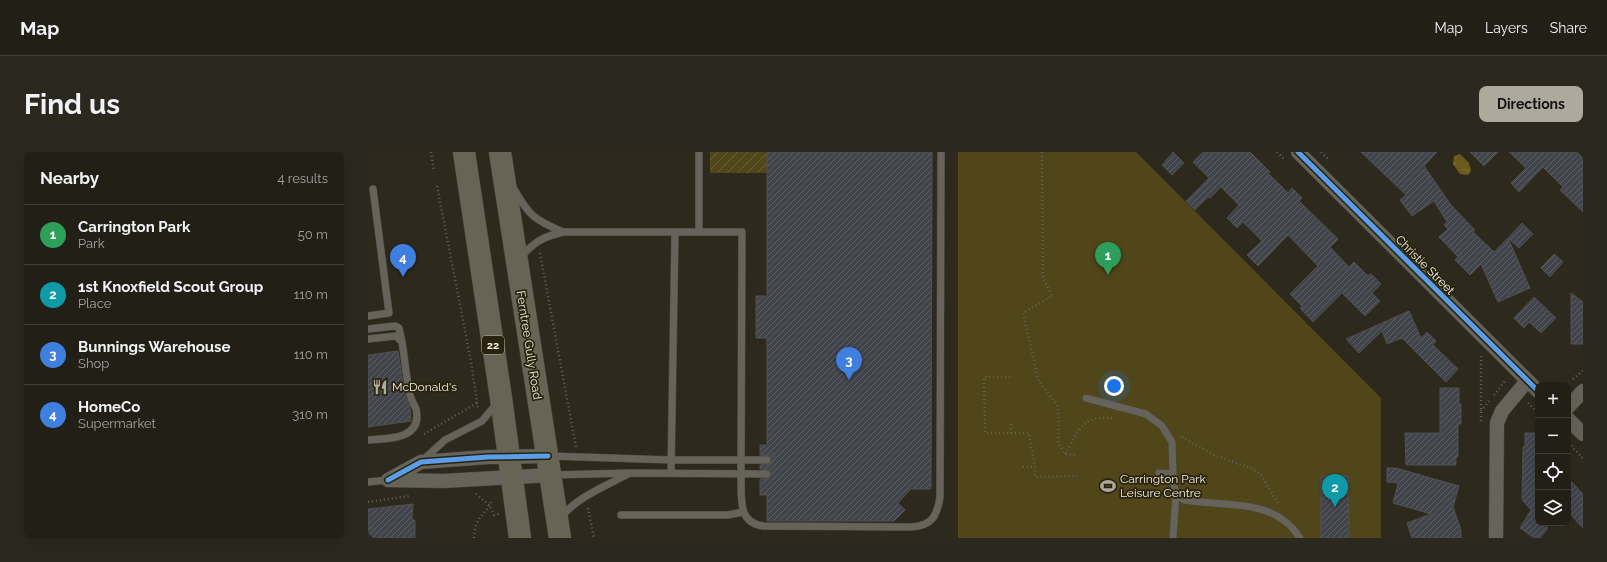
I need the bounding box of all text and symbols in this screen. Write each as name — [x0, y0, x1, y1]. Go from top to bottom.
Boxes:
text: Map — [20, 17, 59, 39]
text: Map — [1435, 20, 1463, 36]
text: Layers — [1485, 20, 1528, 36]
text: Share — [1550, 20, 1587, 36]
button: Directions — [1479, 86, 1583, 122]
text: Find us — [24, 88, 120, 121]
text: Nearby — [40, 168, 99, 188]
text: 4 results — [277, 171, 328, 186]
text: Carrington Park — [78, 218, 190, 236]
text: 1 — [50, 227, 56, 242]
text: 50 m — [298, 227, 328, 242]
street label: Christie Street — [1393, 233, 1457, 297]
text: Park — [78, 236, 105, 251]
pin: 1 — [1095, 242, 1121, 275]
pin: 4 — [390, 244, 416, 277]
text: 1st Knoxfield Scout Group — [78, 278, 263, 296]
text: 2 — [49, 287, 57, 302]
text: 110 m — [294, 287, 328, 302]
street label: Ferntree Gully Road — [513, 290, 545, 400]
text: Place — [78, 296, 111, 311]
road number: 22 — [482, 336, 504, 354]
text: Bunnings Warehouse — [78, 338, 230, 356]
text: 3 — [49, 347, 57, 362]
text: 110 m — [294, 347, 328, 362]
pin: 3 — [836, 347, 862, 380]
text: Shop — [78, 356, 109, 371]
your location — [1104, 376, 1124, 396]
restaurant icon: McDonald's — [371, 378, 389, 396]
place label: McDonald's — [392, 380, 457, 394]
map controls — [1535, 382, 1571, 526]
button: + — [1535, 382, 1571, 418]
text: HomeCo — [78, 398, 140, 416]
text: 4 — [49, 407, 57, 422]
text: 310 m — [292, 407, 328, 422]
text: Supermarket — [78, 416, 156, 431]
button: − — [1535, 418, 1571, 454]
button: locate — [1535, 454, 1571, 490]
place label: Carrington Park Leisure Centre — [1120, 472, 1206, 500]
pin: 2 — [1322, 474, 1348, 507]
sports icon: Carrington Park Leisure Centre — [1099, 477, 1117, 495]
button: layers — [1535, 490, 1571, 526]

